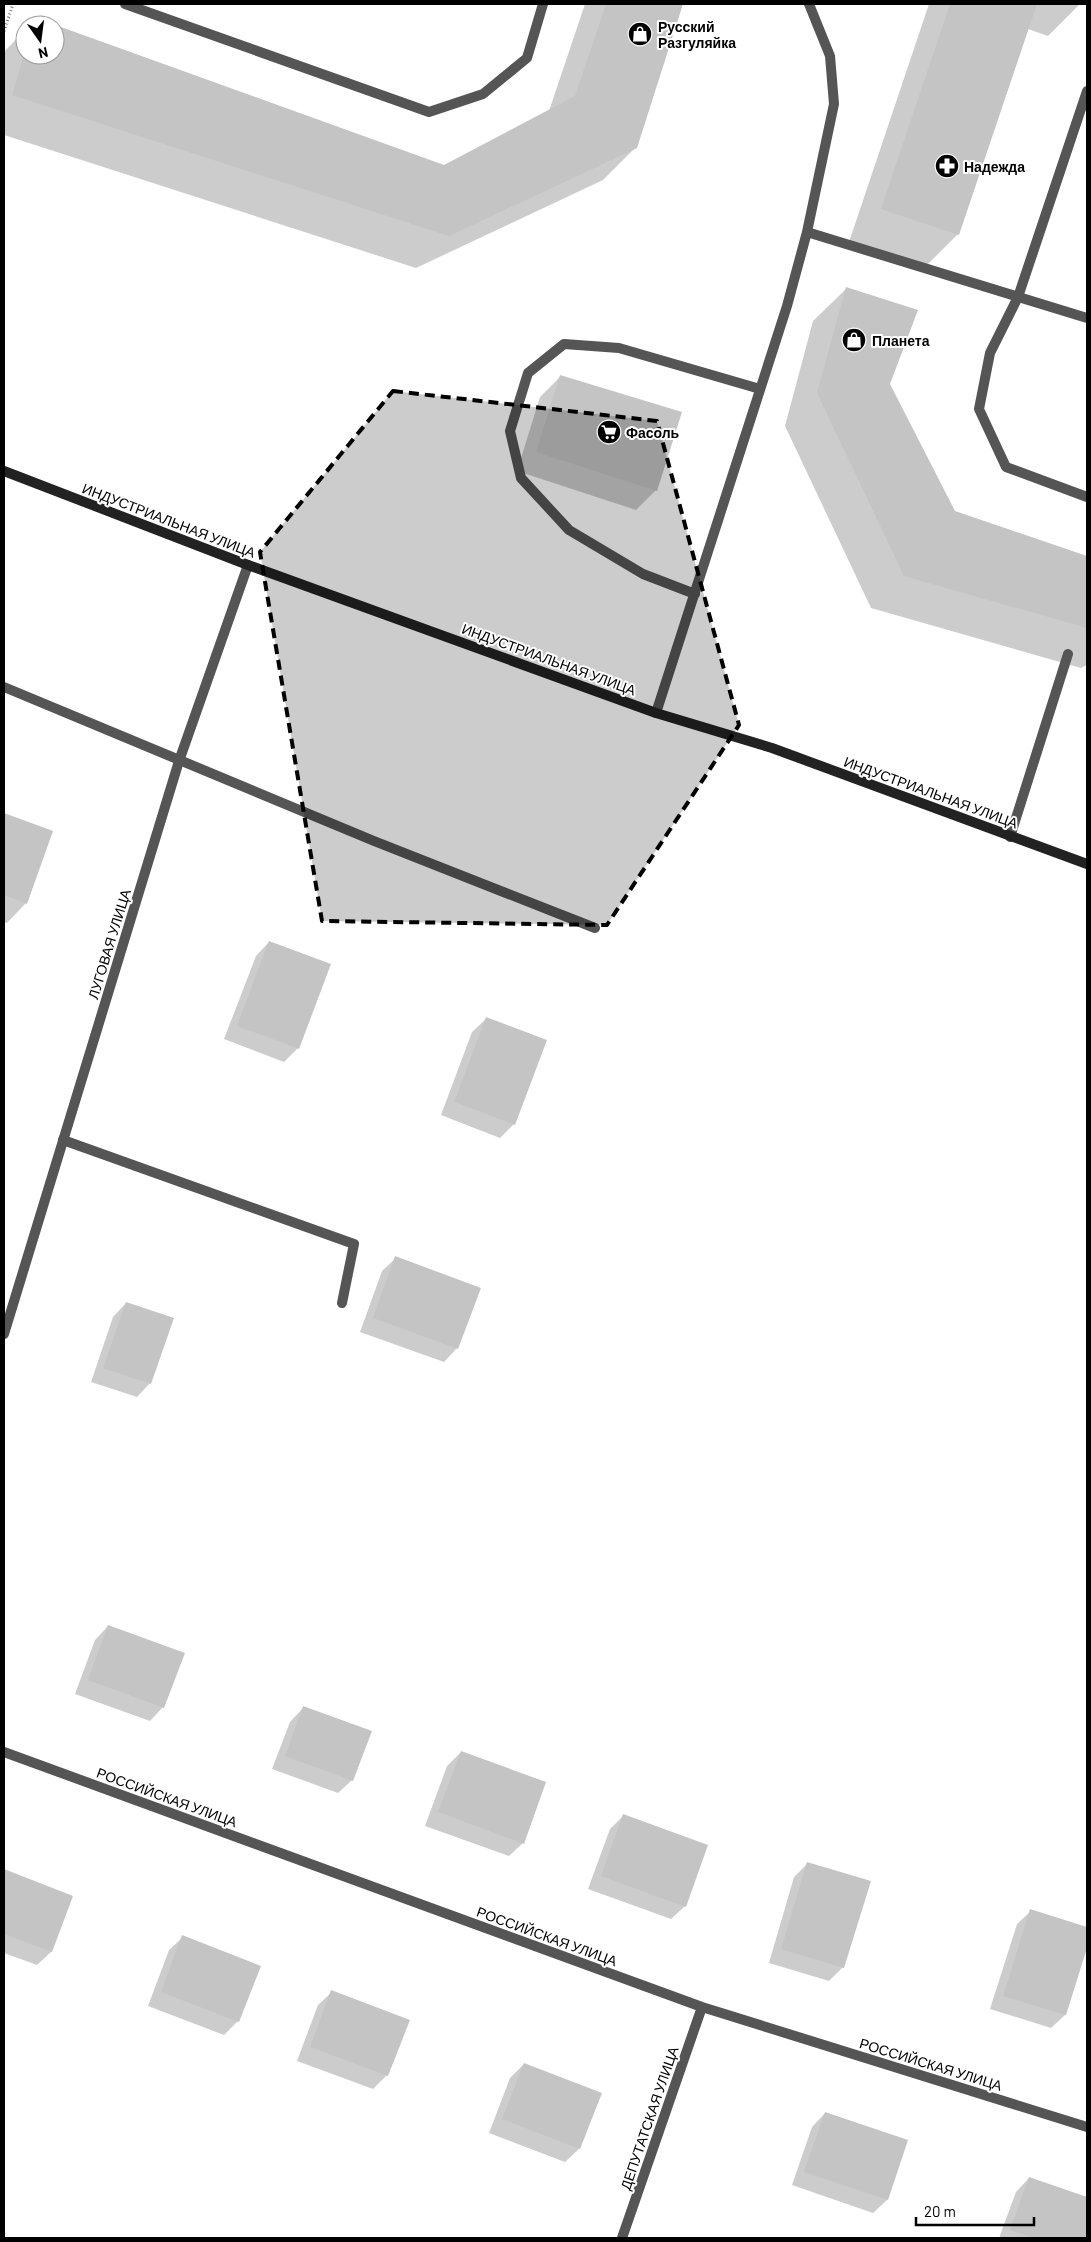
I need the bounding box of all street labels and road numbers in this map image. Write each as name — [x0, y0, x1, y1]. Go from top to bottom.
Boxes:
street label: ИНДУСТРИАЛЬНАЯ УЛИЦА — [80, 479, 259, 561]
street label: ИНДУСТРИАЛЬНАЯ УЛИЦА — [460, 620, 639, 699]
street label: ИНДУСТРИАЛЬНАЯ УЛИЦА — [842, 753, 1021, 832]
street label: ЛУГОВАЯ УЛИЦА — [84, 886, 134, 1001]
street label: РОССИЙСКАЯ УЛИЦА — [94, 1764, 240, 1831]
street label: РОССИЙСКАЯ УЛИЦА — [474, 1903, 620, 1970]
street label: РОССИЙСКАЯ УЛИЦА — [858, 2034, 1005, 2094]
street label: ДЕПУТАТСКАЯ УЛИЦА — [616, 2043, 682, 2192]

